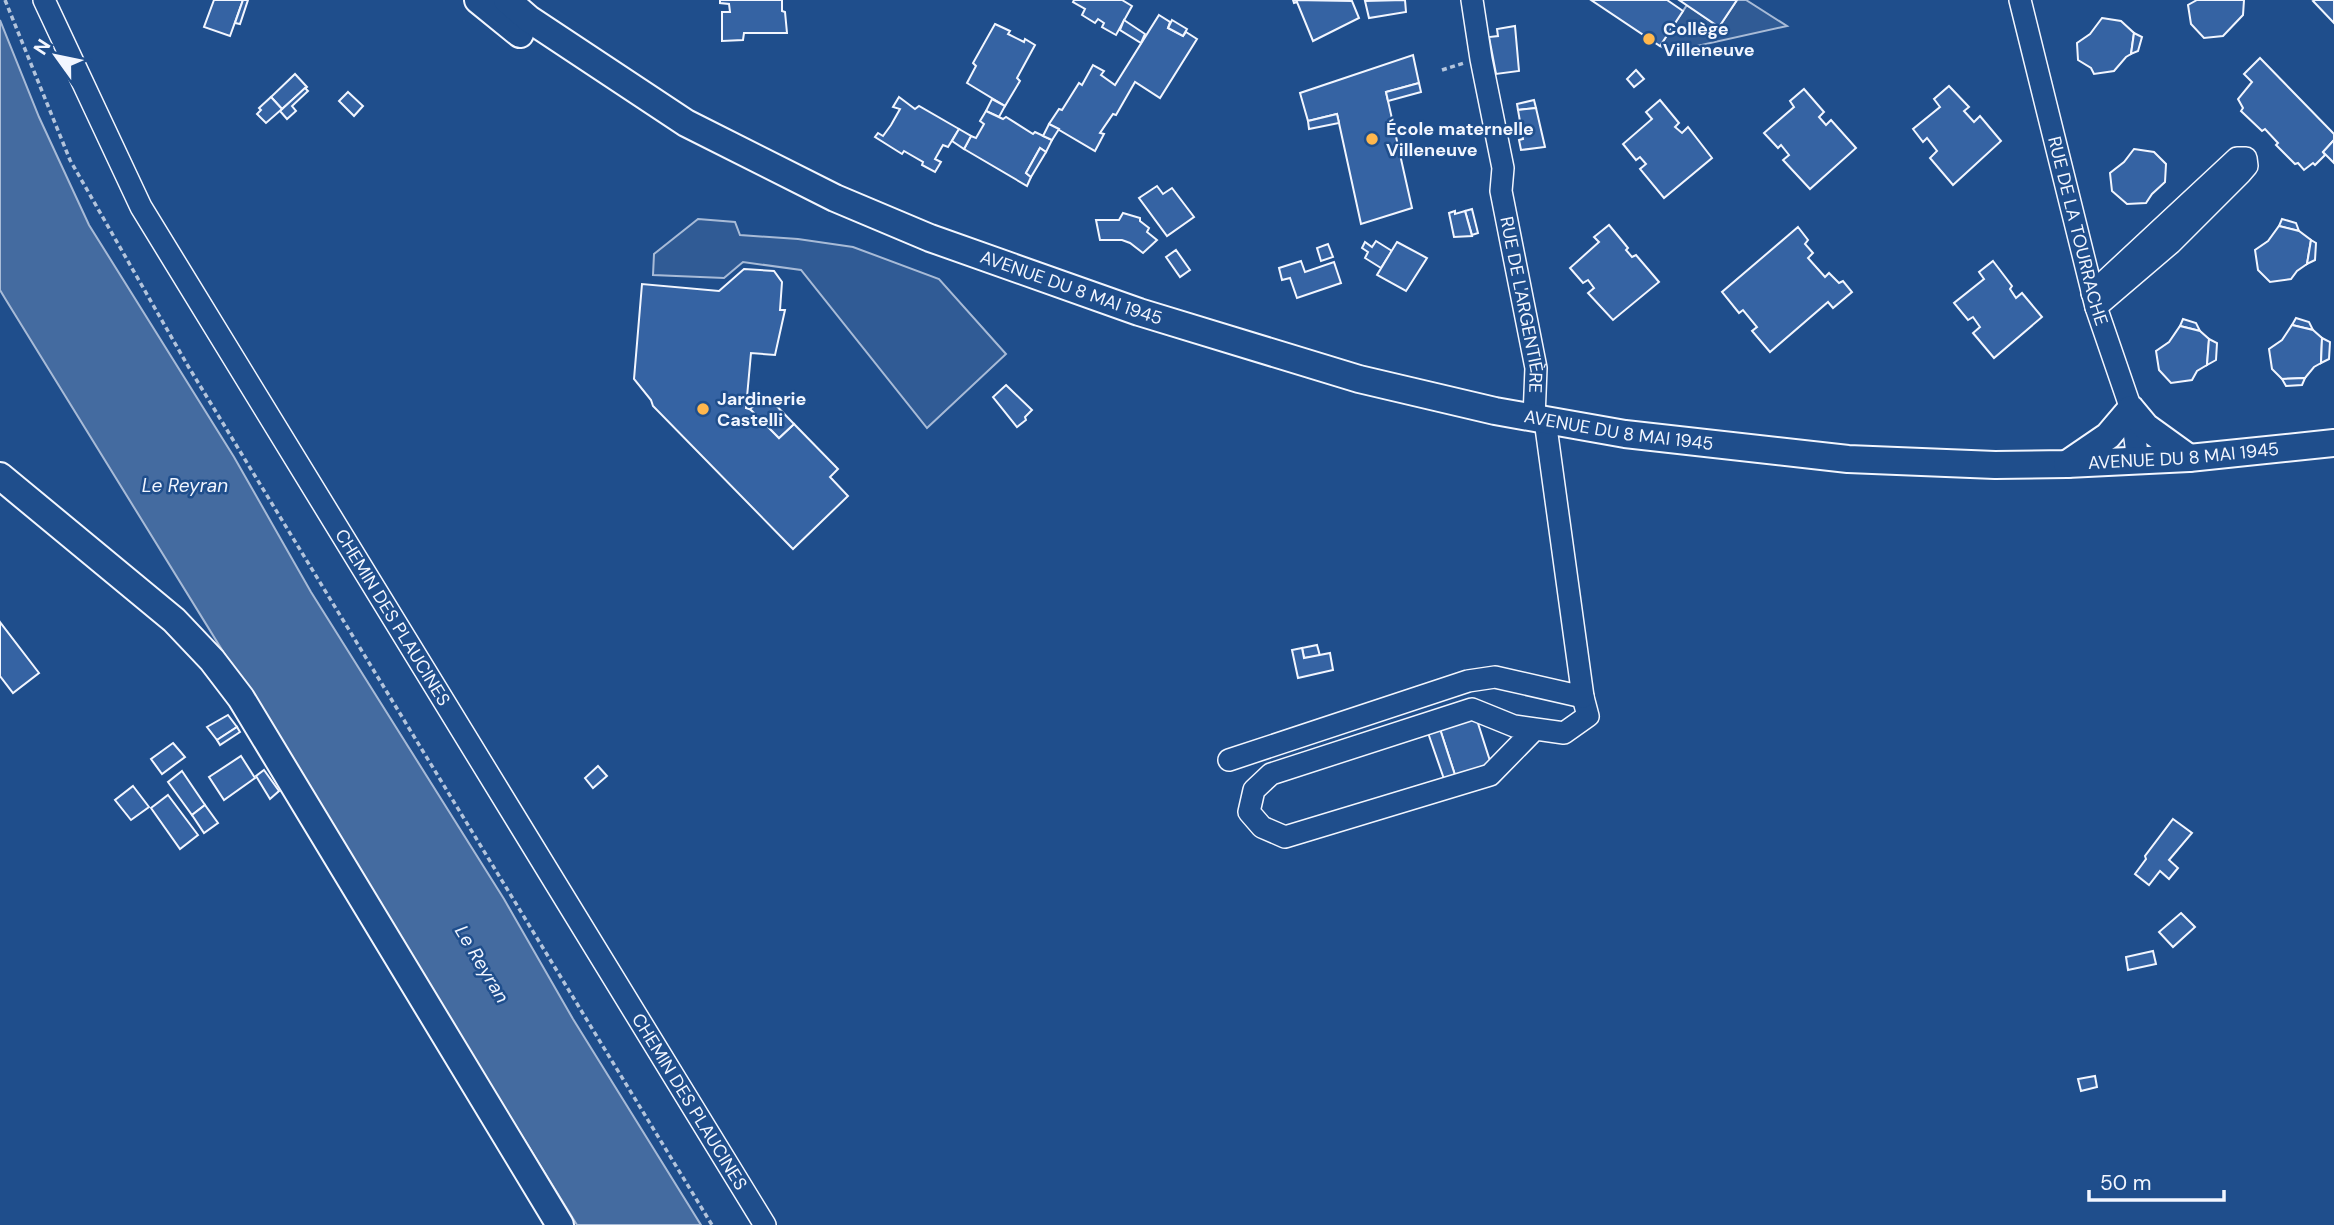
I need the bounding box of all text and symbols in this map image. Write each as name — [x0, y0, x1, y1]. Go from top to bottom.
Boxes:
place label: Collège Villeneuve — [1663, 17, 1755, 62]
north arrow — [21, 21, 91, 91]
marker: Collège Villeneuve — [1641, 31, 1657, 47]
text: N — [28, 34, 56, 60]
place label: École maternelle Villeneuve — [1386, 117, 1534, 162]
marker: École maternelle Villeneuve — [1364, 131, 1380, 147]
street label: RUE DE LA TOURRACHE — [2042, 134, 2113, 329]
street label: RUE DE L'ARGENTIÈRE — [1494, 215, 1549, 394]
street label: AVENUE DU 8 MAI 1945 — [977, 245, 1165, 330]
place label: Jardinerie Castelli — [717, 387, 806, 432]
marker: Jardinerie Castelli — [695, 401, 711, 417]
street label: AVENUE DU 8 MAI 1945 — [1522, 404, 1715, 456]
street label: AVENUE DU 8 MAI 1945 — [2087, 437, 2280, 475]
water label: Le Reyran — [142, 473, 228, 498]
street label: CHEMIN DES PLAUCINES — [329, 525, 456, 710]
water label: Le Reyran — [449, 921, 515, 1007]
street label: CHEMIN DES PLAUCINES — [626, 1009, 753, 1195]
scale bar — [2089, 1158, 2224, 1202]
text: 50 m — [2100, 1169, 2151, 1197]

